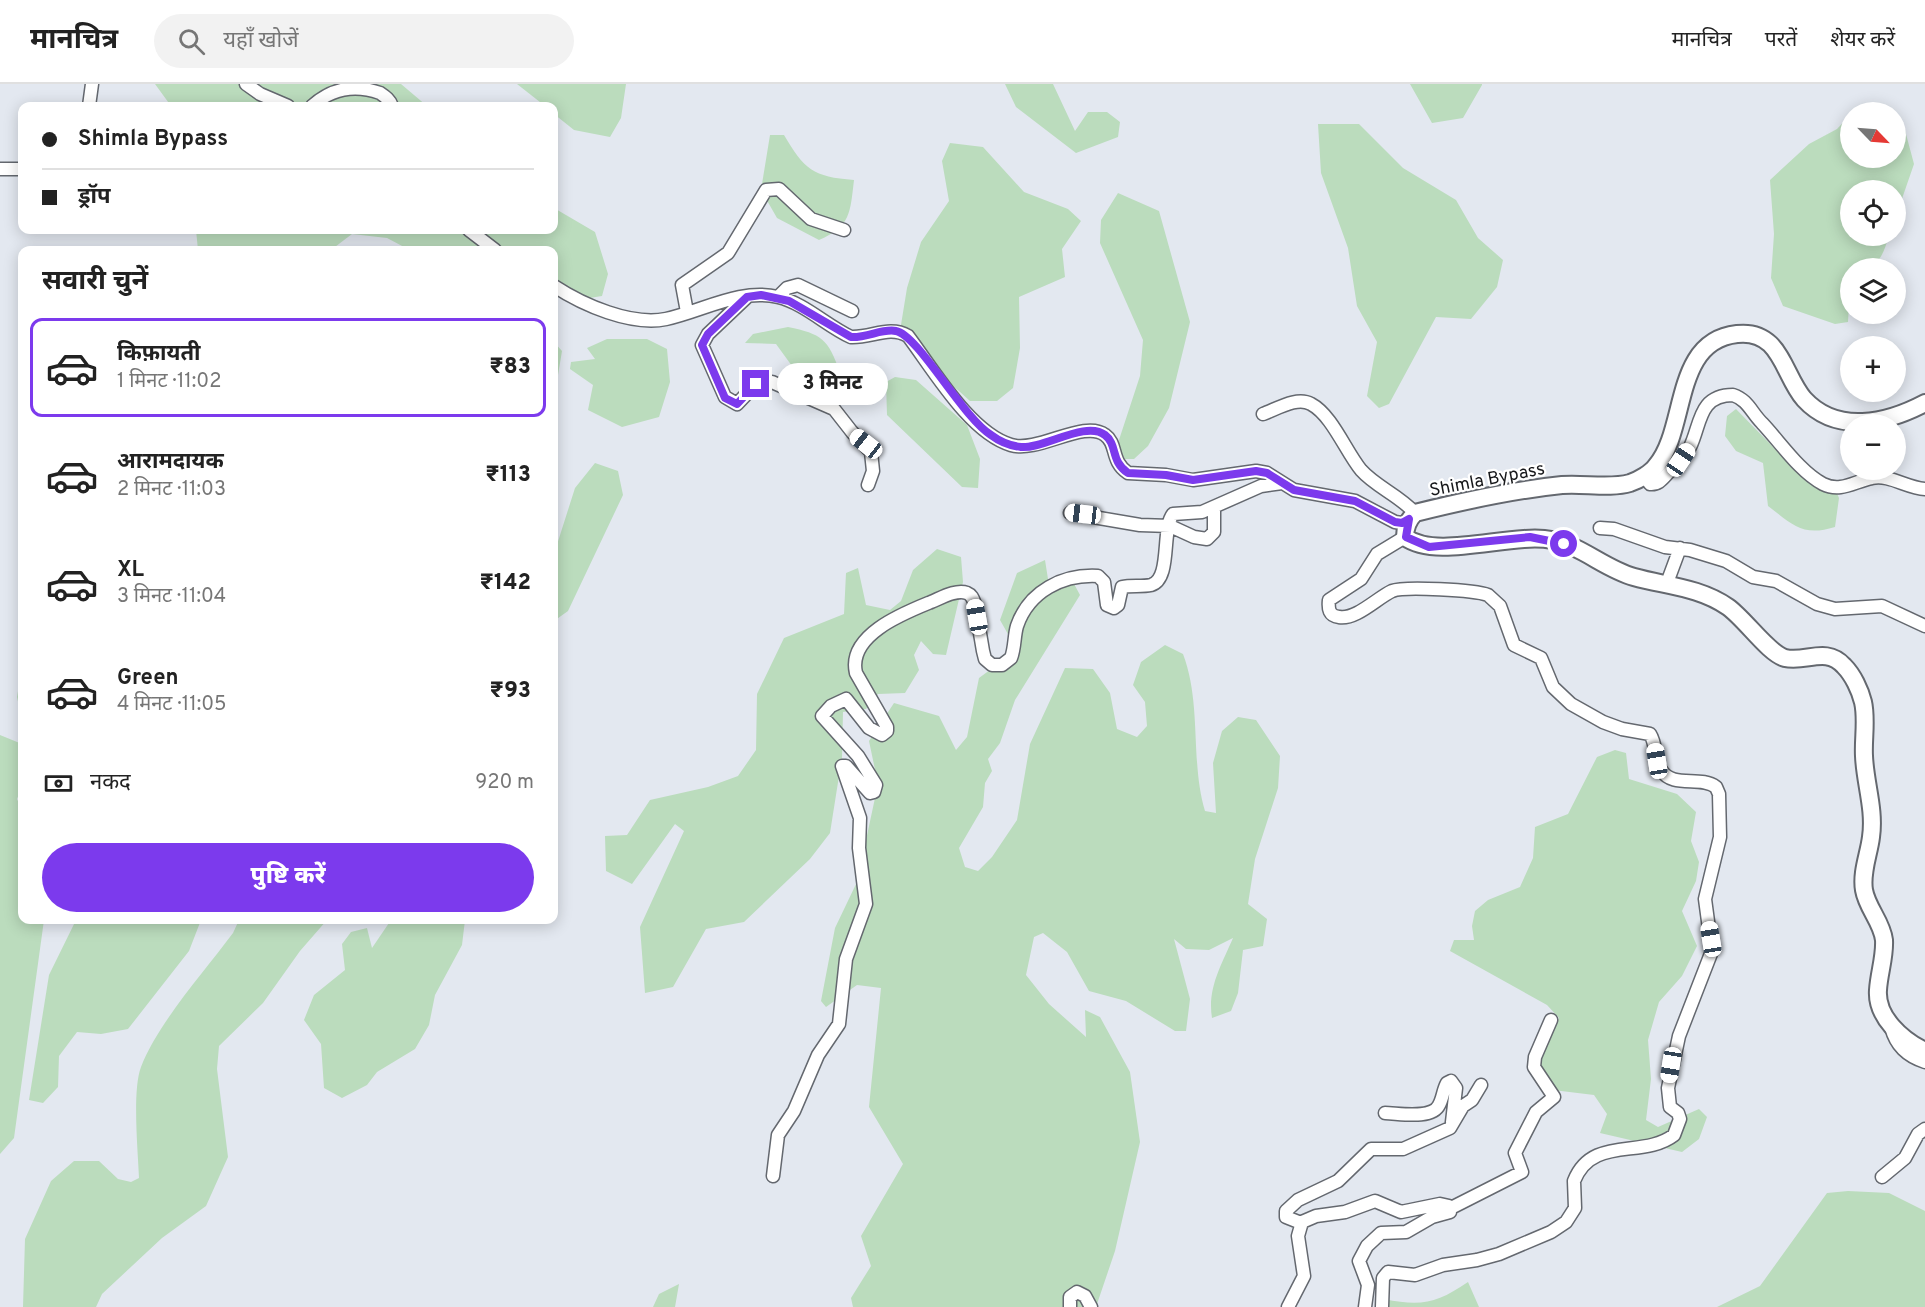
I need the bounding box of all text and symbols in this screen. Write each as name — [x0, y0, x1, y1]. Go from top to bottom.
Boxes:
search box — [154, 14, 574, 68]
text: मानचित्र — [30, 23, 118, 59]
icon: search — [175, 25, 208, 58]
text: मानचित्र — [1672, 27, 1732, 54]
text: परतें — [1765, 27, 1797, 54]
text: शेयर करें — [1830, 27, 1895, 54]
text: यहाँ खोजें — [223, 28, 299, 55]
north arrow — [1840, 102, 1906, 168]
map controls — [1840, 102, 1906, 480]
text: Shimla Bypass — [78, 126, 228, 153]
button: locate — [1840, 180, 1906, 246]
text: ड्रॉप — [78, 184, 111, 211]
button: layers — [1840, 258, 1906, 324]
text: सवारी चुनें — [42, 265, 148, 299]
button: + — [1840, 336, 1906, 402]
icon: car — [45, 341, 99, 395]
text: किफ़ायती — [117, 341, 201, 368]
text: ₹83 — [489, 354, 531, 381]
callout: 3 मिनट — [777, 363, 888, 405]
text: 1 मिनट · 11:02 — [117, 369, 221, 395]
route end — [742, 370, 769, 397]
text: 3 मिनट — [802, 371, 863, 397]
button: − — [1840, 414, 1906, 480]
car — [846, 426, 886, 462]
car — [1663, 440, 1699, 480]
icon: car — [45, 449, 99, 503]
text: आरामदायक — [117, 449, 224, 476]
street label: Shimla Bypass — [1428, 458, 1547, 503]
text: ₹113 — [485, 462, 531, 489]
text: 2 मिनट · 11:03 — [117, 477, 226, 503]
car — [1064, 503, 1102, 525]
route start — [1550, 530, 1577, 557]
icon: car — [45, 557, 99, 611]
text: XL — [117, 557, 144, 584]
text: ₹142 — [479, 570, 531, 597]
text: 3 मिनट · 11:04 — [117, 584, 226, 610]
car — [965, 598, 989, 636]
icon: car — [45, 665, 99, 719]
text: Green — [117, 665, 179, 692]
text: ₹93 — [490, 678, 531, 705]
text: 4 मिनट · 11:05 — [117, 692, 227, 718]
car — [1645, 742, 1669, 780]
icon: cash — [42, 767, 75, 800]
text: नकद — [90, 770, 131, 797]
text: 920 m — [475, 770, 534, 796]
button: पुष्टि करें — [42, 843, 534, 912]
car — [1699, 920, 1723, 958]
car — [1659, 1046, 1683, 1084]

